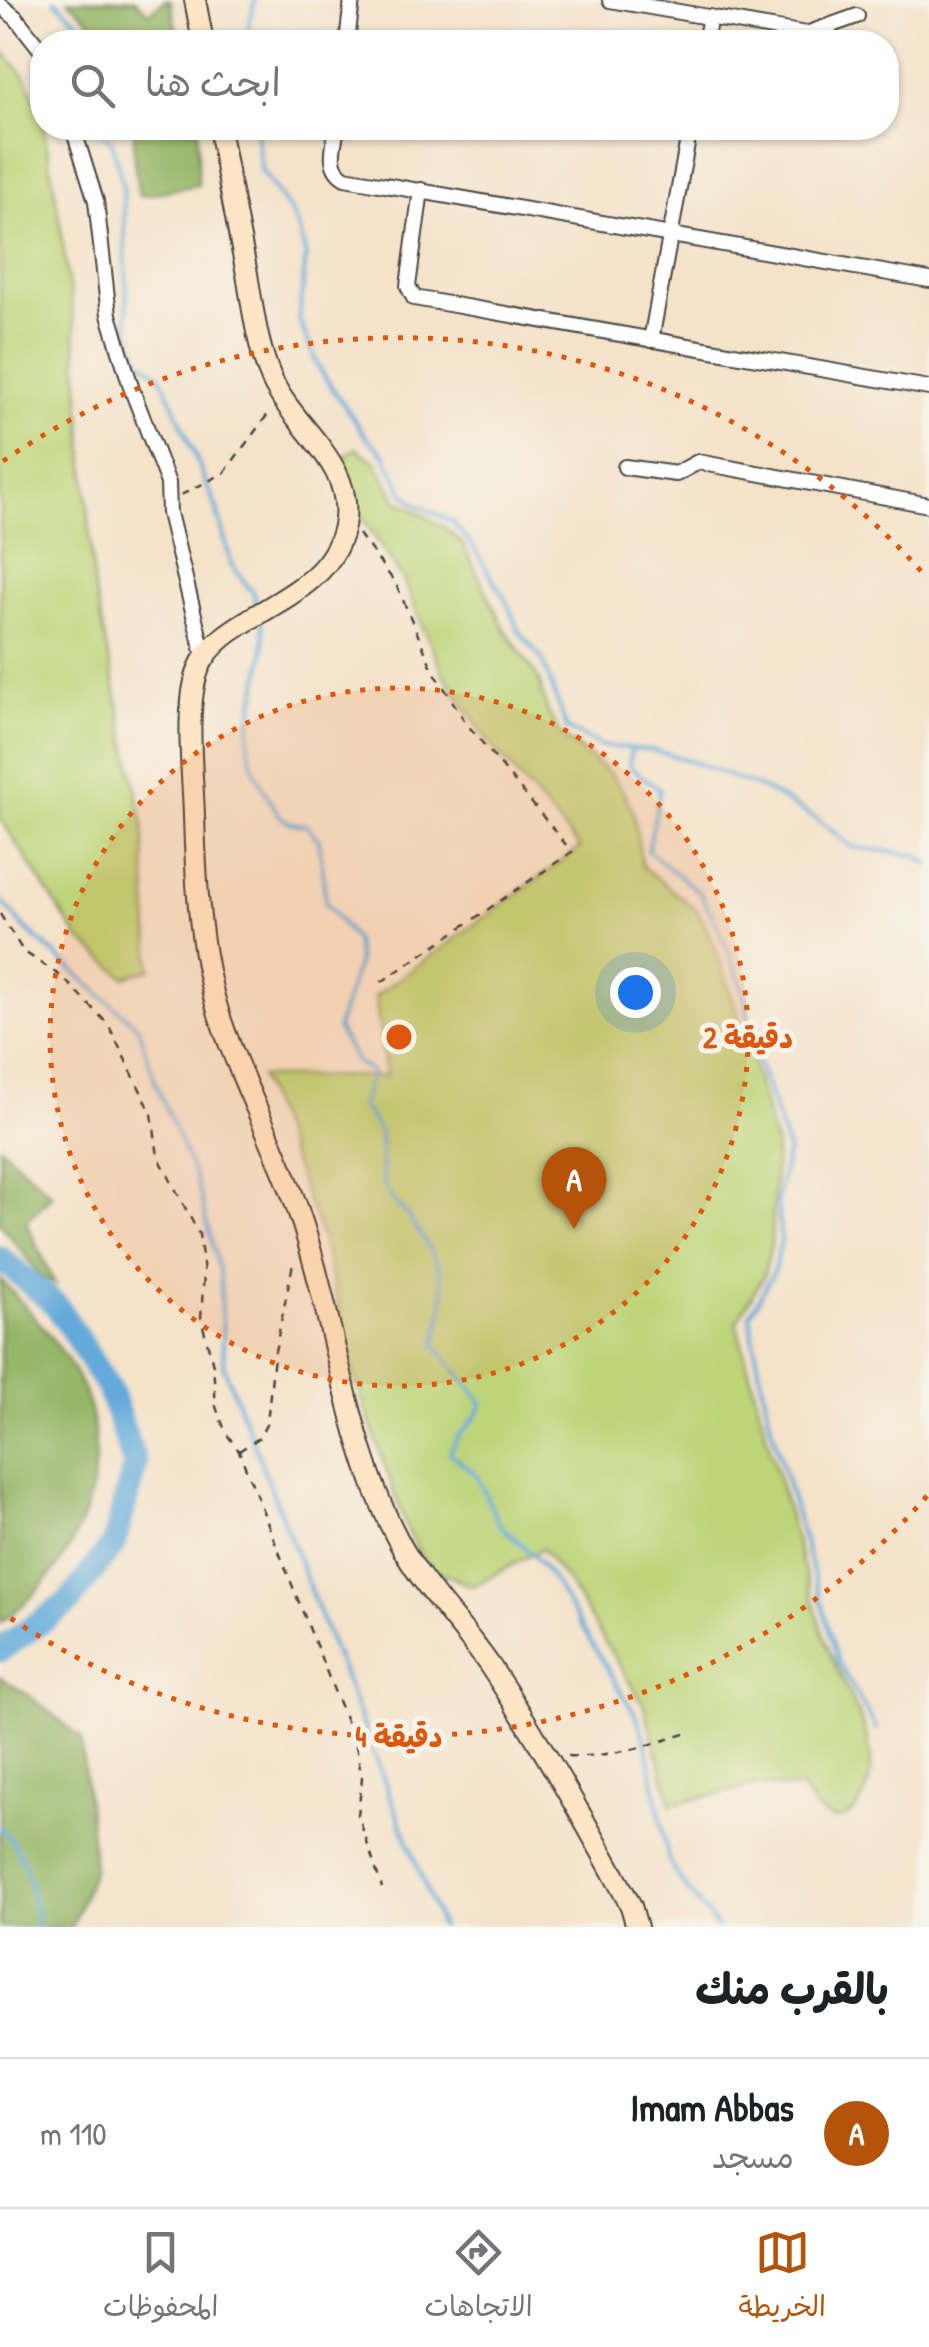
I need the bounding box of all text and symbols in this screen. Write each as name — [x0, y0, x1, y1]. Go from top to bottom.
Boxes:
search box — [30, 30, 899, 140]
text: ابحث هنا — [145, 56, 281, 108]
icon: search — [65, 58, 120, 113]
your location — [610, 967, 661, 1018]
text: 2 دقيقة — [703, 1017, 793, 1057]
centre of rings — [381, 1019, 417, 1055]
pin: A — [542, 1146, 606, 1229]
text: 4 دقيقة — [355, 1716, 443, 1756]
text: بالقرب منك — [695, 1960, 889, 2017]
text: Imam Abbas — [630, 2081, 794, 2133]
text: 110 m — [40, 2112, 107, 2155]
text: A — [849, 2112, 864, 2155]
text: مسجد — [712, 2135, 794, 2178]
tab: المحفوظات — [103, 2225, 218, 2331]
tab: الاتجاهات — [424, 2225, 533, 2331]
tab: الخريطة — [739, 2225, 826, 2331]

